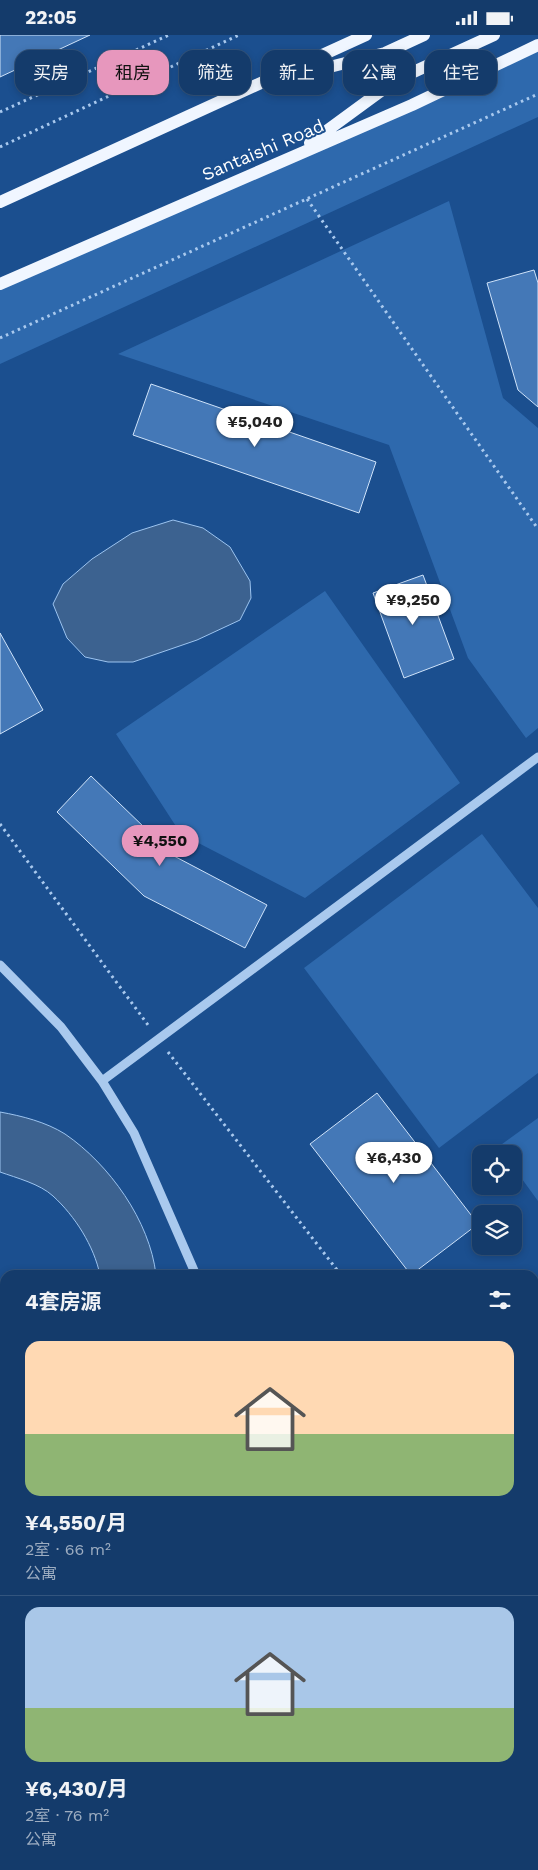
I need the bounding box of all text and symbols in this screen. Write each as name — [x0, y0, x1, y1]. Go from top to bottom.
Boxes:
text: 22:05 — [25, 6, 77, 29]
chip: 买房 — [15, 50, 87, 95]
chip: 租房 — [97, 50, 169, 95]
chip: 筛选 — [179, 50, 251, 95]
chip: 新上 — [261, 50, 333, 95]
chip: 公寓 — [343, 50, 415, 95]
chip: 住宅 — [425, 50, 497, 95]
street label: Santaishi Road — [199, 114, 327, 185]
pin: ¥5,040 — [214, 405, 296, 448]
text: ¥5,040 — [227, 412, 283, 431]
pin: ¥9,250 — [372, 583, 454, 626]
text: ¥9,250 — [386, 590, 440, 609]
pin: ¥4,550 — [119, 825, 201, 867]
text: ¥4,550 — [133, 831, 187, 850]
pin: ¥6,430 — [353, 1141, 435, 1184]
map controls — [472, 1145, 522, 1255]
button: locate — [472, 1145, 522, 1195]
text: ¥6,430 — [366, 1148, 422, 1167]
button: layers — [472, 1205, 522, 1255]
icon: filters — [486, 1286, 514, 1314]
text: 4套房源 — [25, 1289, 102, 1314]
icon: home — [225, 1374, 315, 1464]
text: ¥4,550/月 — [25, 1510, 127, 1535]
text: 2室 · 66 m² — [25, 1540, 111, 1559]
text: 公寓 — [25, 1564, 57, 1583]
icon: home — [225, 1639, 315, 1729]
text: ¥6,430/月 — [25, 1776, 128, 1801]
text: 2室 · 76 m² — [25, 1806, 109, 1825]
text: 公寓 — [25, 1830, 57, 1849]

